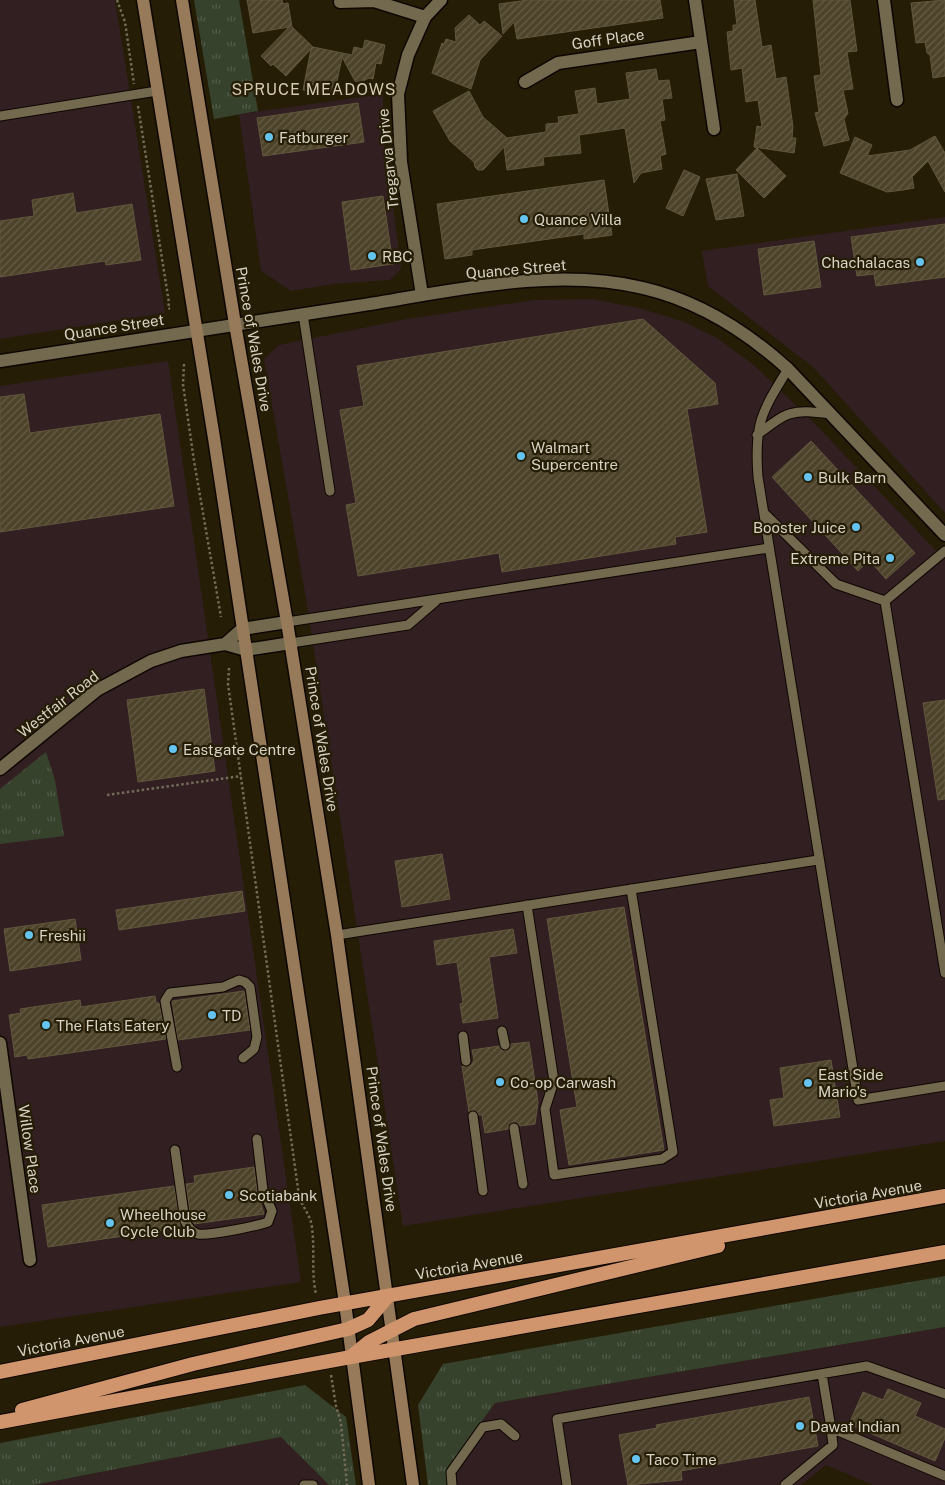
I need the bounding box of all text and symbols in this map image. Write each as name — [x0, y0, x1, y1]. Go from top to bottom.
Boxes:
street label: Goff Place — [571, 25, 645, 53]
district label: SPRUCE MEADOWS — [231, 80, 397, 99]
street label: Tregarva Drive — [374, 108, 402, 210]
place label: Fatburger — [279, 129, 348, 146]
marker: Fatburger — [263, 131, 275, 143]
place label: Quance Villa — [534, 211, 622, 228]
marker: Quance Villa — [518, 213, 530, 225]
place label: RBC — [382, 248, 412, 265]
marker: RBC — [366, 250, 378, 262]
place label: Chachalacas — [821, 254, 910, 271]
street label: Quance Street — [465, 256, 567, 282]
marker: Chachalacas — [914, 256, 926, 268]
street label: Prince of Wales Drive — [233, 265, 275, 413]
street label: Quance Street — [63, 311, 165, 343]
place label: Walmart Supercentre — [531, 439, 618, 473]
marker: Walmart Supercentre — [515, 450, 527, 462]
place label: Bulk Barn — [818, 469, 886, 486]
marker: Bulk Barn — [802, 471, 814, 483]
place label: Booster Juice — [753, 519, 846, 536]
marker: Booster Juice — [850, 521, 862, 533]
place label: Extreme Pita — [790, 550, 880, 567]
marker: Extreme Pita — [884, 552, 896, 564]
street label: Prince of Wales Drive — [302, 665, 342, 813]
street label: Westfair Road — [14, 667, 102, 741]
place label: Eastgate Centre — [183, 741, 296, 758]
marker: Eastgate Centre — [167, 743, 179, 755]
place label: Freshii — [39, 927, 86, 944]
marker: Freshii — [23, 929, 35, 941]
place label: TD — [222, 1007, 241, 1024]
marker: TD — [206, 1009, 218, 1021]
place label: The Flats Eatery — [56, 1017, 169, 1034]
marker: The Flats Eatery — [40, 1019, 52, 1031]
street label: Prince of Wales Drive — [363, 1065, 401, 1213]
place label: East Side Mario's — [818, 1066, 884, 1100]
place label: Co-op Carwash — [510, 1074, 616, 1091]
marker: Co-op Carwash — [494, 1076, 506, 1088]
marker: East Side Mario's — [802, 1077, 814, 1089]
street label: Willow Place — [15, 1104, 45, 1194]
street label: Victoria Avenue — [813, 1176, 923, 1212]
place label: Scotiabank — [239, 1187, 317, 1204]
marker: Scotiabank — [223, 1189, 235, 1201]
place label: Wheelhouse Cycle Club — [120, 1206, 206, 1240]
marker: Wheelhouse Cycle Club — [104, 1217, 116, 1229]
street label: Victoria Avenue — [414, 1247, 524, 1283]
street label: Victoria Avenue — [16, 1322, 126, 1360]
place label: Dawat Indian — [810, 1418, 900, 1435]
marker: Dawat Indian — [794, 1420, 806, 1432]
place label: Taco Time — [646, 1451, 717, 1468]
marker: Taco Time — [630, 1453, 642, 1465]

